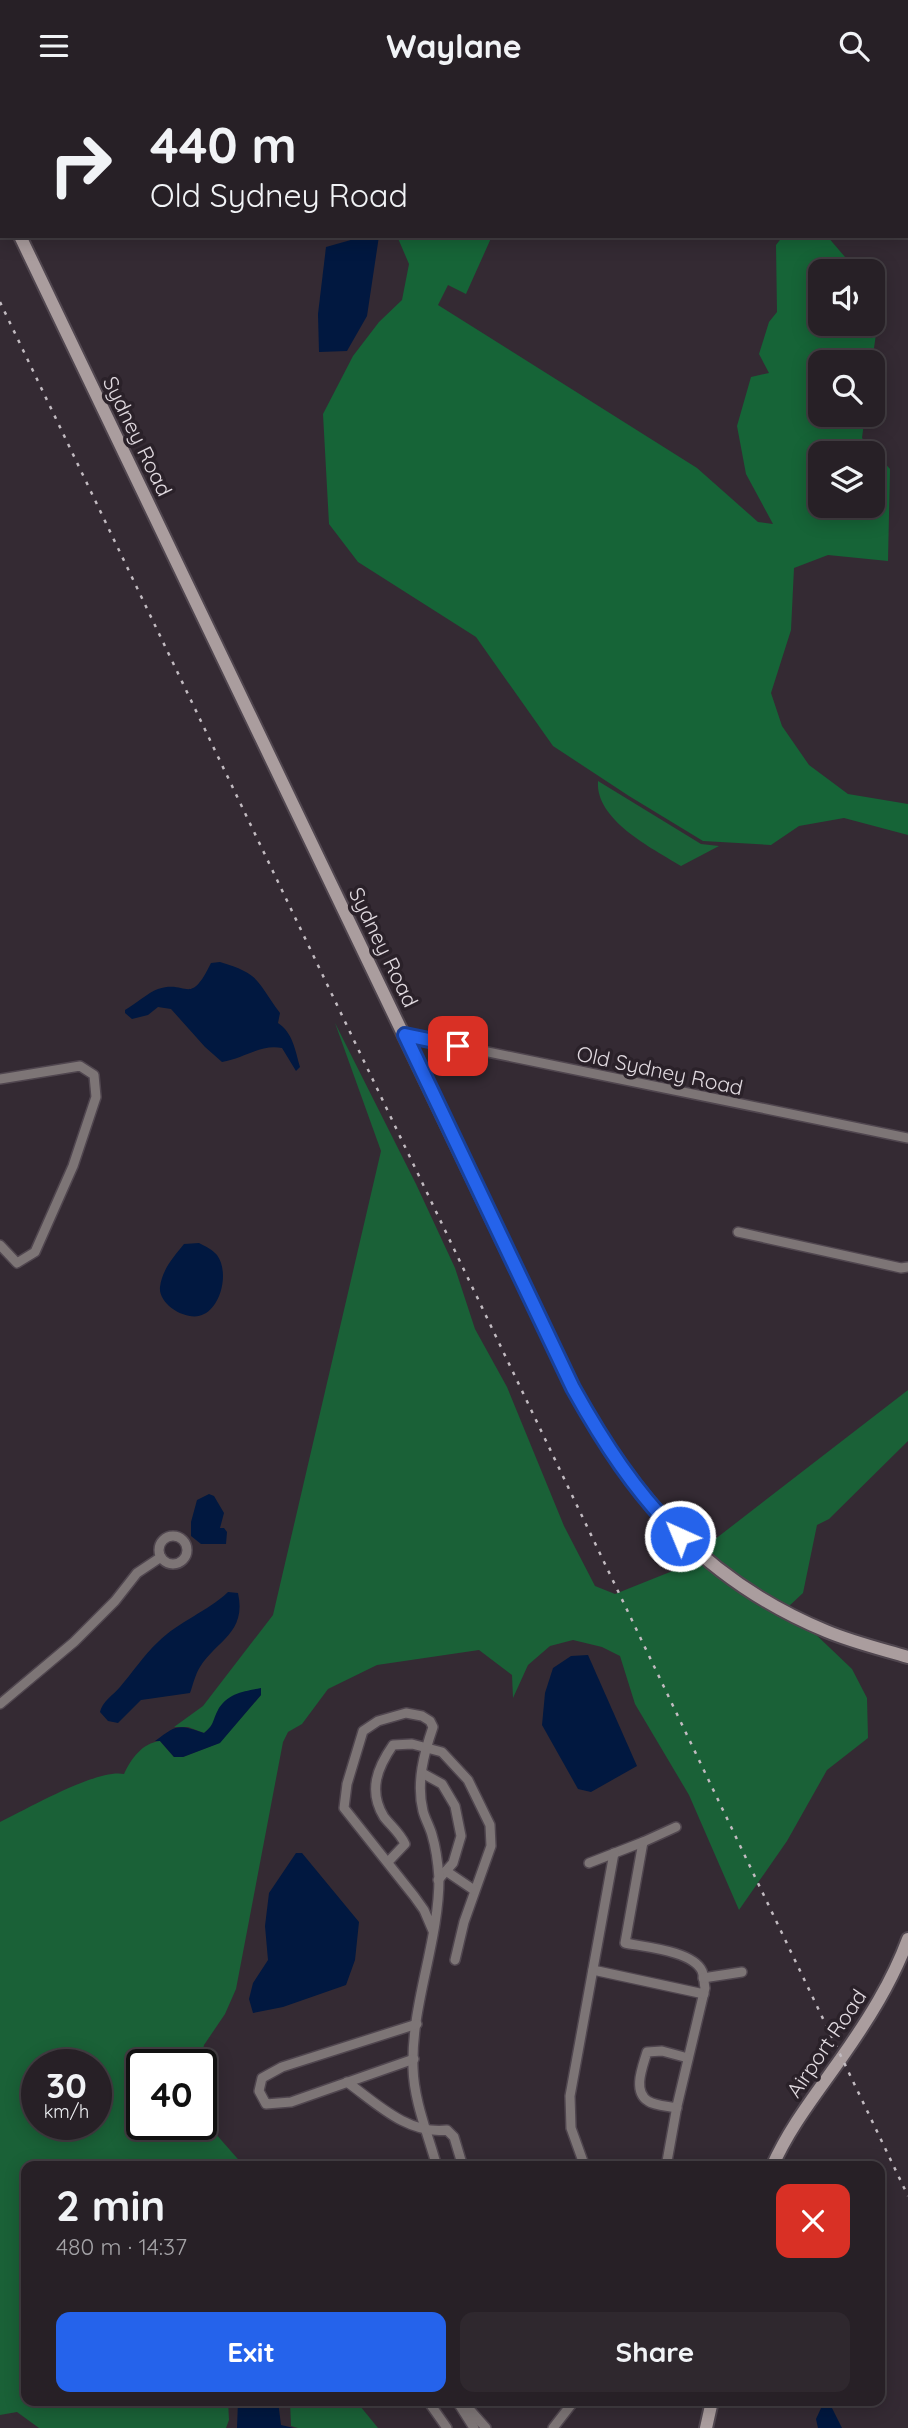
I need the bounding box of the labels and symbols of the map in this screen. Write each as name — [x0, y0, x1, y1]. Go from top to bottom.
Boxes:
street label: Sydney Road — [98, 372, 178, 500]
street label: Sydney Road — [344, 883, 424, 1011]
pin — [428, 1016, 488, 1076]
street label: Old Sydney Road — [575, 1040, 745, 1100]
position arrow — [643, 1499, 717, 1573]
street label: Airport Road — [780, 1984, 872, 2102]
speed limit sign: 40 — [126, 2049, 217, 2140]

